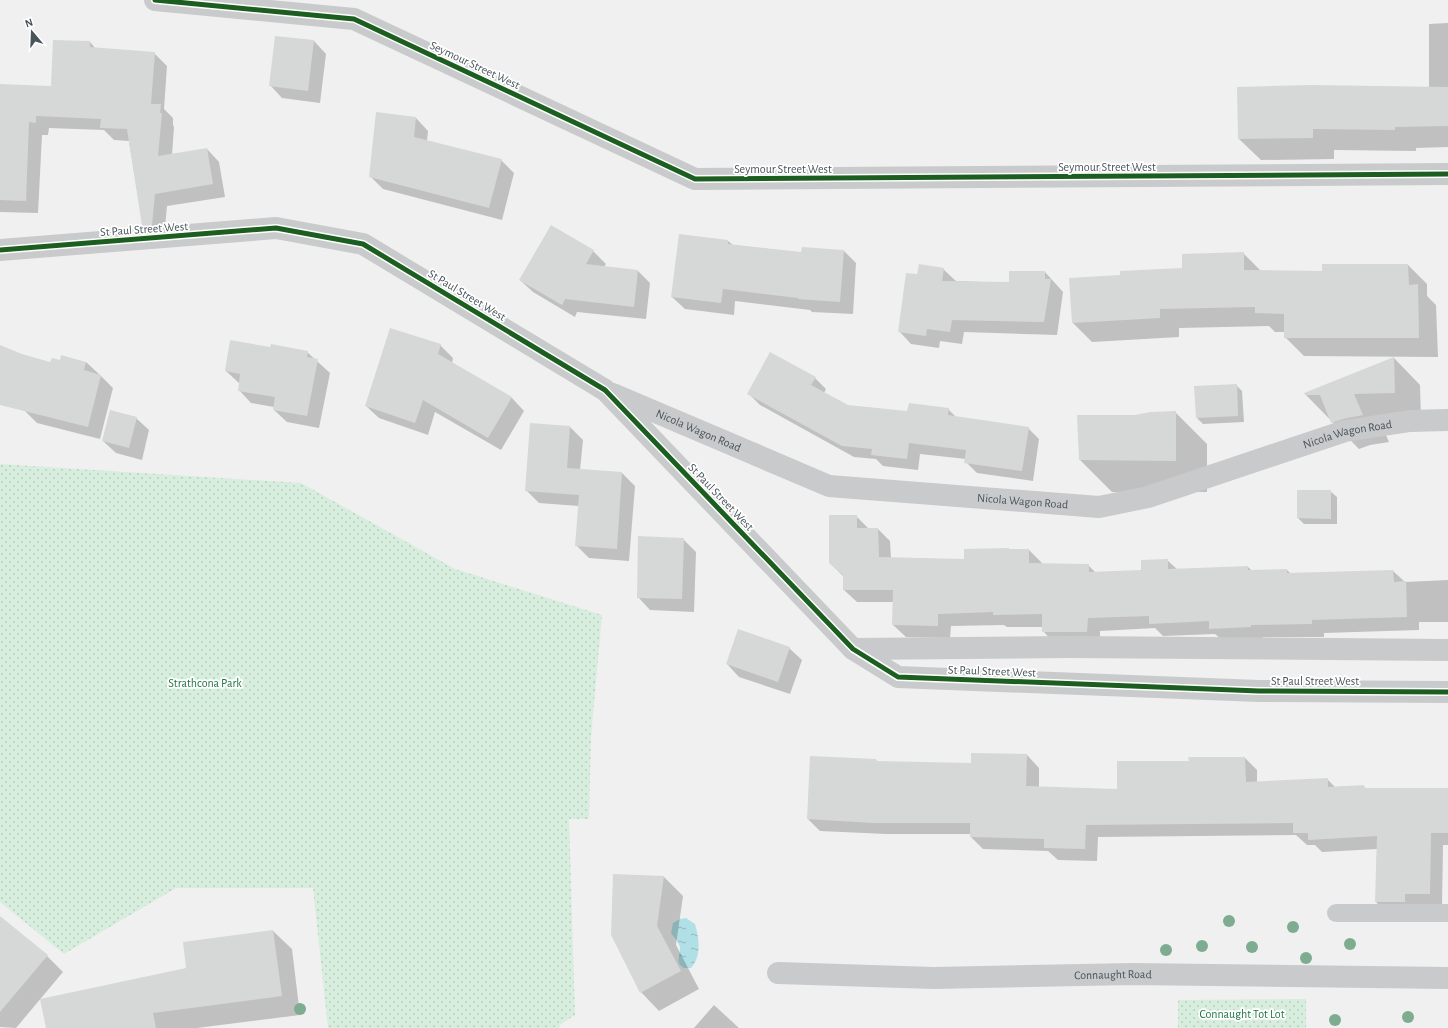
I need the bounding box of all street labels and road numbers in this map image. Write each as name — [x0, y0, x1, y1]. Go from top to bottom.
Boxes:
street label: Seymour Street West — [428, 39, 522, 92]
street label: Seymour Street West — [1058, 161, 1156, 174]
street label: Seymour Street West — [734, 163, 832, 176]
street label: St Paul Street West — [100, 220, 189, 238]
street label: St Paul Street West — [426, 267, 508, 323]
street label: Nicola Wagon Road — [654, 407, 743, 454]
street label: Nicola Wagon Road — [1301, 418, 1393, 451]
street label: St Paul Street West — [686, 461, 756, 533]
street label: Nicola Wagon Road — [977, 492, 1069, 511]
street label: St Paul Street West — [948, 663, 1036, 679]
street label: St Paul Street West — [1271, 675, 1359, 687]
street label: Connaught Road — [1074, 968, 1152, 981]

